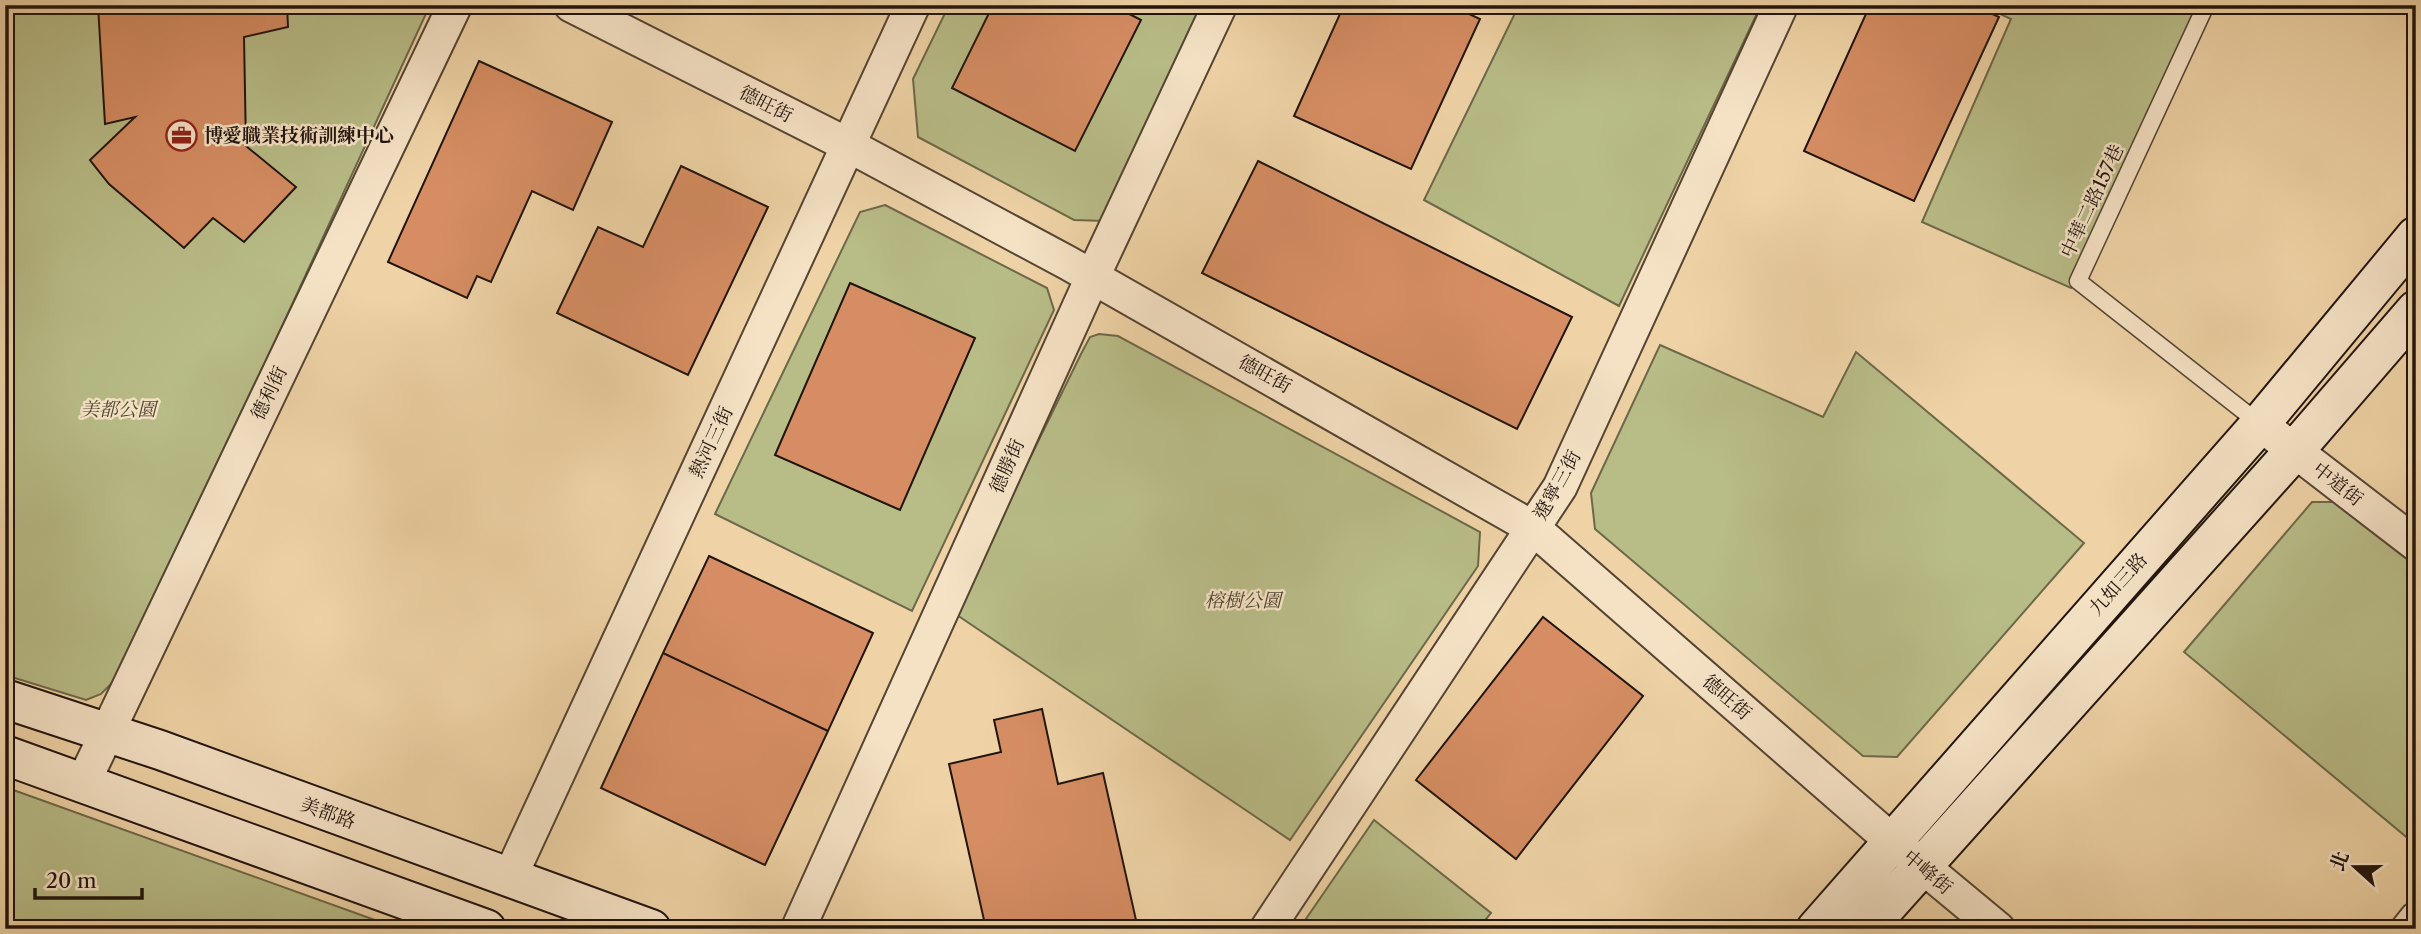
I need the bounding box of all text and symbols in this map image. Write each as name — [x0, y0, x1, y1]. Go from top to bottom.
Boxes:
street label: 德旺街 — [735, 81, 797, 127]
office icon: 博愛職業技術訓練中心 — [164, 118, 198, 152]
place label: 博愛職業技術訓練中心 — [204, 124, 394, 147]
street label: 中華二路157巷 — [2056, 141, 2128, 261]
street label: 德旺街 — [1234, 350, 1296, 398]
street label: 德利街 — [246, 362, 292, 424]
park label: 美都公園 — [80, 398, 159, 421]
street label: 熱河三街 — [685, 403, 737, 481]
street label: 德勝街 — [985, 435, 1029, 497]
street label: 遼寧三街 — [1529, 446, 1585, 524]
street label: 中道街 — [2308, 457, 2368, 511]
street label: 九如三路 — [2084, 548, 2152, 620]
park label: 榕樹公園 — [1205, 589, 1284, 612]
street label: 德旺街 — [1698, 670, 1756, 724]
street label: 美都路 — [297, 792, 359, 834]
north arrow — [2320, 832, 2390, 902]
street label: 中峰街 — [1899, 845, 1957, 899]
text: 北 — [2325, 848, 2354, 874]
scale bar — [35, 857, 142, 901]
text: 20 m — [46, 868, 97, 893]

